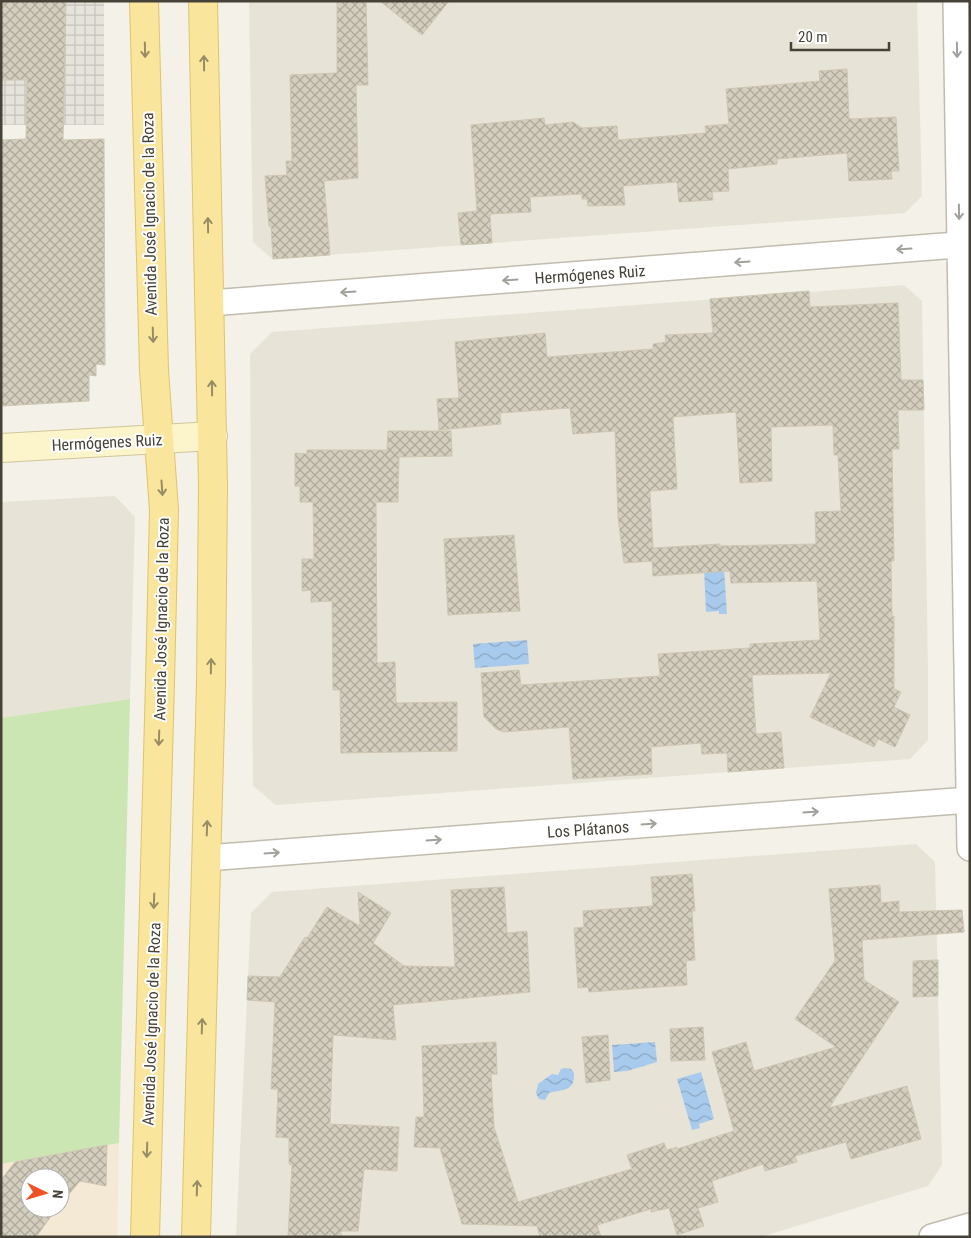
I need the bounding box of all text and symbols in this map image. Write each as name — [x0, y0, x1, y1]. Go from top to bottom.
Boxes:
scale bar — [791, 20, 888, 52]
text: 20 m — [798, 28, 828, 46]
one-way arrow — [141, 42, 150, 58]
one-way arrow — [952, 42, 962, 58]
one-way arrow — [199, 55, 209, 72]
street label: Avenida José Ignacio de la Roza — [138, 112, 161, 316]
one-way arrow — [955, 204, 964, 220]
one-way arrow — [203, 218, 213, 234]
one-way arrow — [896, 245, 912, 254]
one-way arrow — [734, 257, 750, 267]
street label: Hermógenes Ruiz — [534, 261, 646, 288]
one-way arrow — [502, 275, 518, 284]
one-way arrow — [340, 288, 356, 297]
one-way arrow — [148, 327, 157, 343]
one-way arrow — [207, 380, 216, 396]
street label: Hermógenes Ruiz — [51, 430, 163, 455]
one-way arrow — [157, 480, 167, 496]
street label: Avenida José Ignacio de la Roza — [150, 517, 173, 721]
one-way arrow — [207, 658, 216, 674]
one-way arrow — [154, 730, 164, 746]
one-way arrow — [803, 807, 819, 817]
street label: Los Plátanos — [546, 817, 630, 842]
one-way arrow — [202, 820, 212, 836]
one-way arrow — [640, 820, 656, 829]
one-way arrow — [426, 836, 442, 845]
one-way arrow — [264, 848, 280, 857]
one-way arrow — [150, 892, 159, 908]
street label: Avenida José Ignacio de la Roza — [138, 922, 165, 1126]
one-way arrow — [197, 1018, 206, 1034]
one-way arrow — [143, 1142, 152, 1158]
north arrow — [20, 1168, 70, 1218]
one-way arrow — [192, 1180, 202, 1196]
text: N — [50, 1189, 66, 1199]

